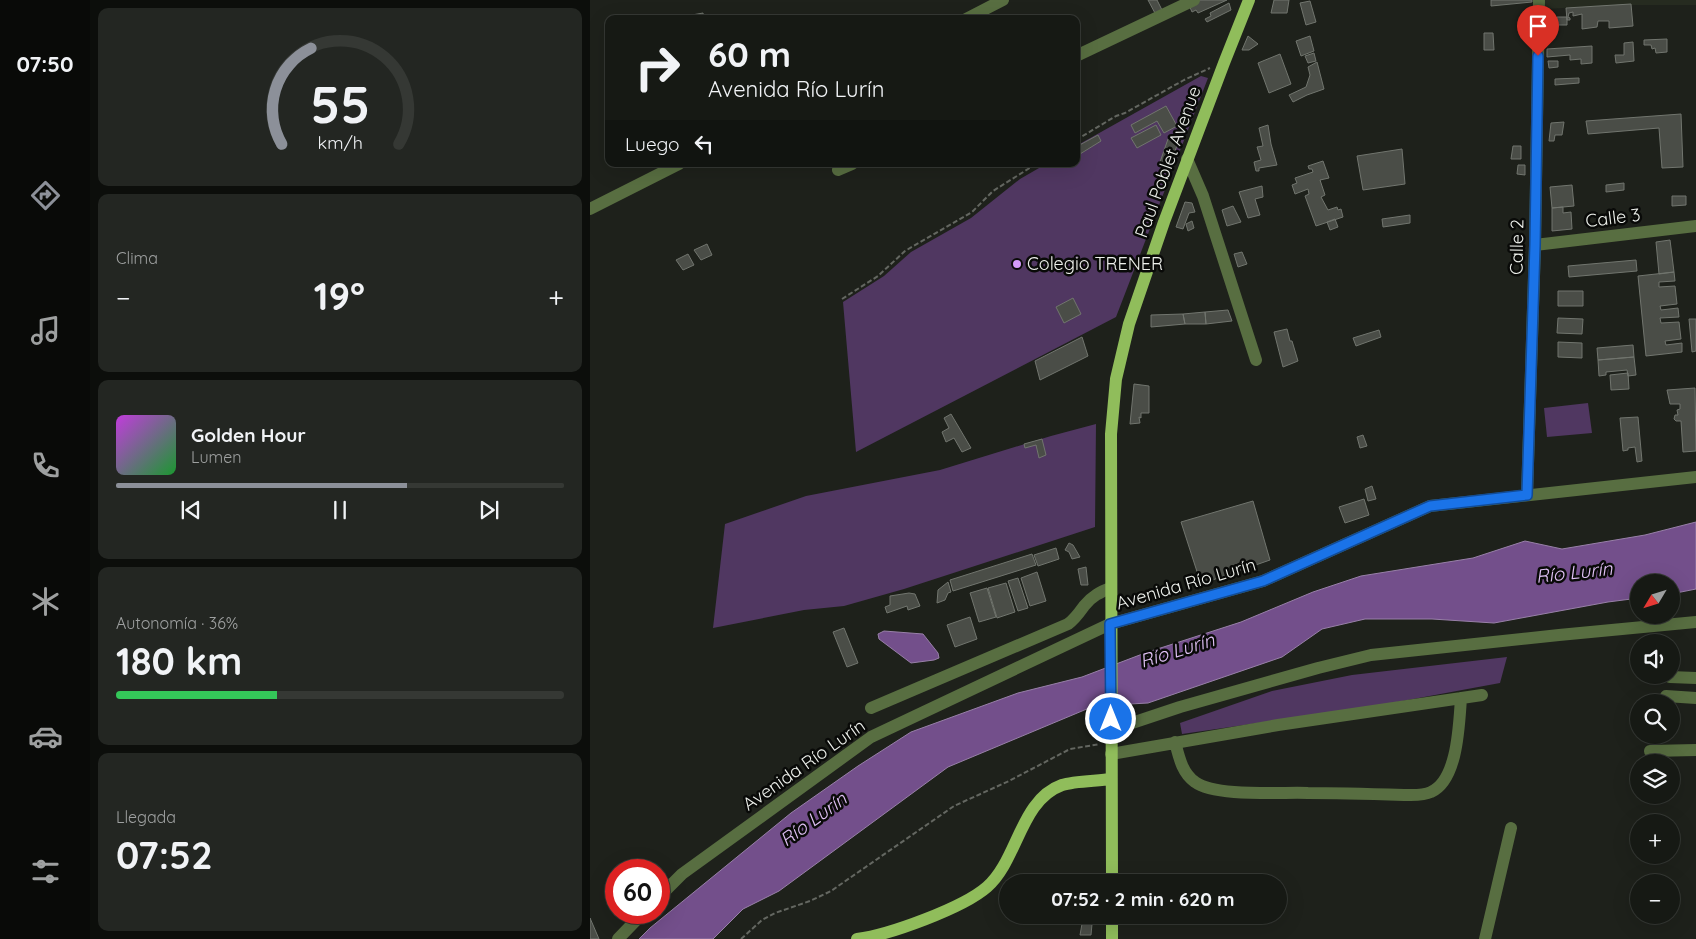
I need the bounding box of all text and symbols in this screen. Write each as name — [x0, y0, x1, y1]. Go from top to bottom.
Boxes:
pin — [1517, 5, 1559, 56]
icon: arrive — [1524, 12, 1552, 40]
text: 60 m — [708, 32, 791, 76]
icon: right — [625, 35, 690, 100]
text: 07:50 — [17, 50, 73, 78]
text: 55 — [310, 71, 370, 136]
text: Avenida Río Lurín — [708, 75, 885, 103]
street label: Paul Poblet Avenue — [1129, 83, 1206, 241]
icon: left — [690, 130, 718, 158]
text: km/h — [317, 131, 363, 153]
text: Luego — [625, 132, 680, 156]
icon: directions — [28, 178, 63, 213]
street label: Calle 3 — [1584, 203, 1642, 232]
street label: Calle 2 — [1505, 219, 1528, 275]
text: Clima — [116, 248, 158, 268]
place label: Colegio TRENER — [1027, 252, 1163, 275]
marker: Colegio TRENER — [1011, 258, 1023, 270]
text: 19° — [314, 272, 365, 320]
text: − — [116, 280, 131, 315]
text: + — [548, 280, 564, 315]
icon: music — [28, 313, 63, 348]
text: Golden Hour — [191, 423, 306, 447]
text: Lumen — [191, 447, 242, 467]
icon: phone — [28, 448, 63, 483]
icon: previous — [177, 496, 205, 524]
icon: pause — [326, 496, 354, 524]
icon: next — [475, 496, 503, 524]
street label: Avenida Río Lurín — [1113, 553, 1258, 614]
water label: Río Lurín — [1535, 556, 1614, 588]
north arrow — [1630, 574, 1680, 624]
map controls — [1630, 574, 1680, 924]
icon: climate — [28, 584, 63, 619]
text: Autonomía · 36% — [116, 613, 238, 633]
water label: Río Lurín — [1137, 627, 1218, 673]
button: sound — [1630, 634, 1680, 684]
text: 180 km — [116, 637, 242, 685]
position arrow — [1084, 692, 1136, 744]
button: search — [1630, 694, 1680, 744]
street label: Avenida Río Lurín — [738, 714, 869, 815]
icon: car — [28, 719, 63, 754]
button: layers — [1630, 754, 1680, 804]
water label: Río Lurín — [775, 786, 852, 851]
text: Llegada — [116, 807, 176, 827]
button: + — [1630, 814, 1680, 864]
text: 07:52 — [116, 831, 213, 879]
icon: filters — [28, 854, 63, 889]
speed limit sign: 60 — [605, 859, 670, 924]
button: − — [1630, 874, 1680, 924]
text: 07:52 · 2 min · 620 m — [1051, 887, 1235, 911]

